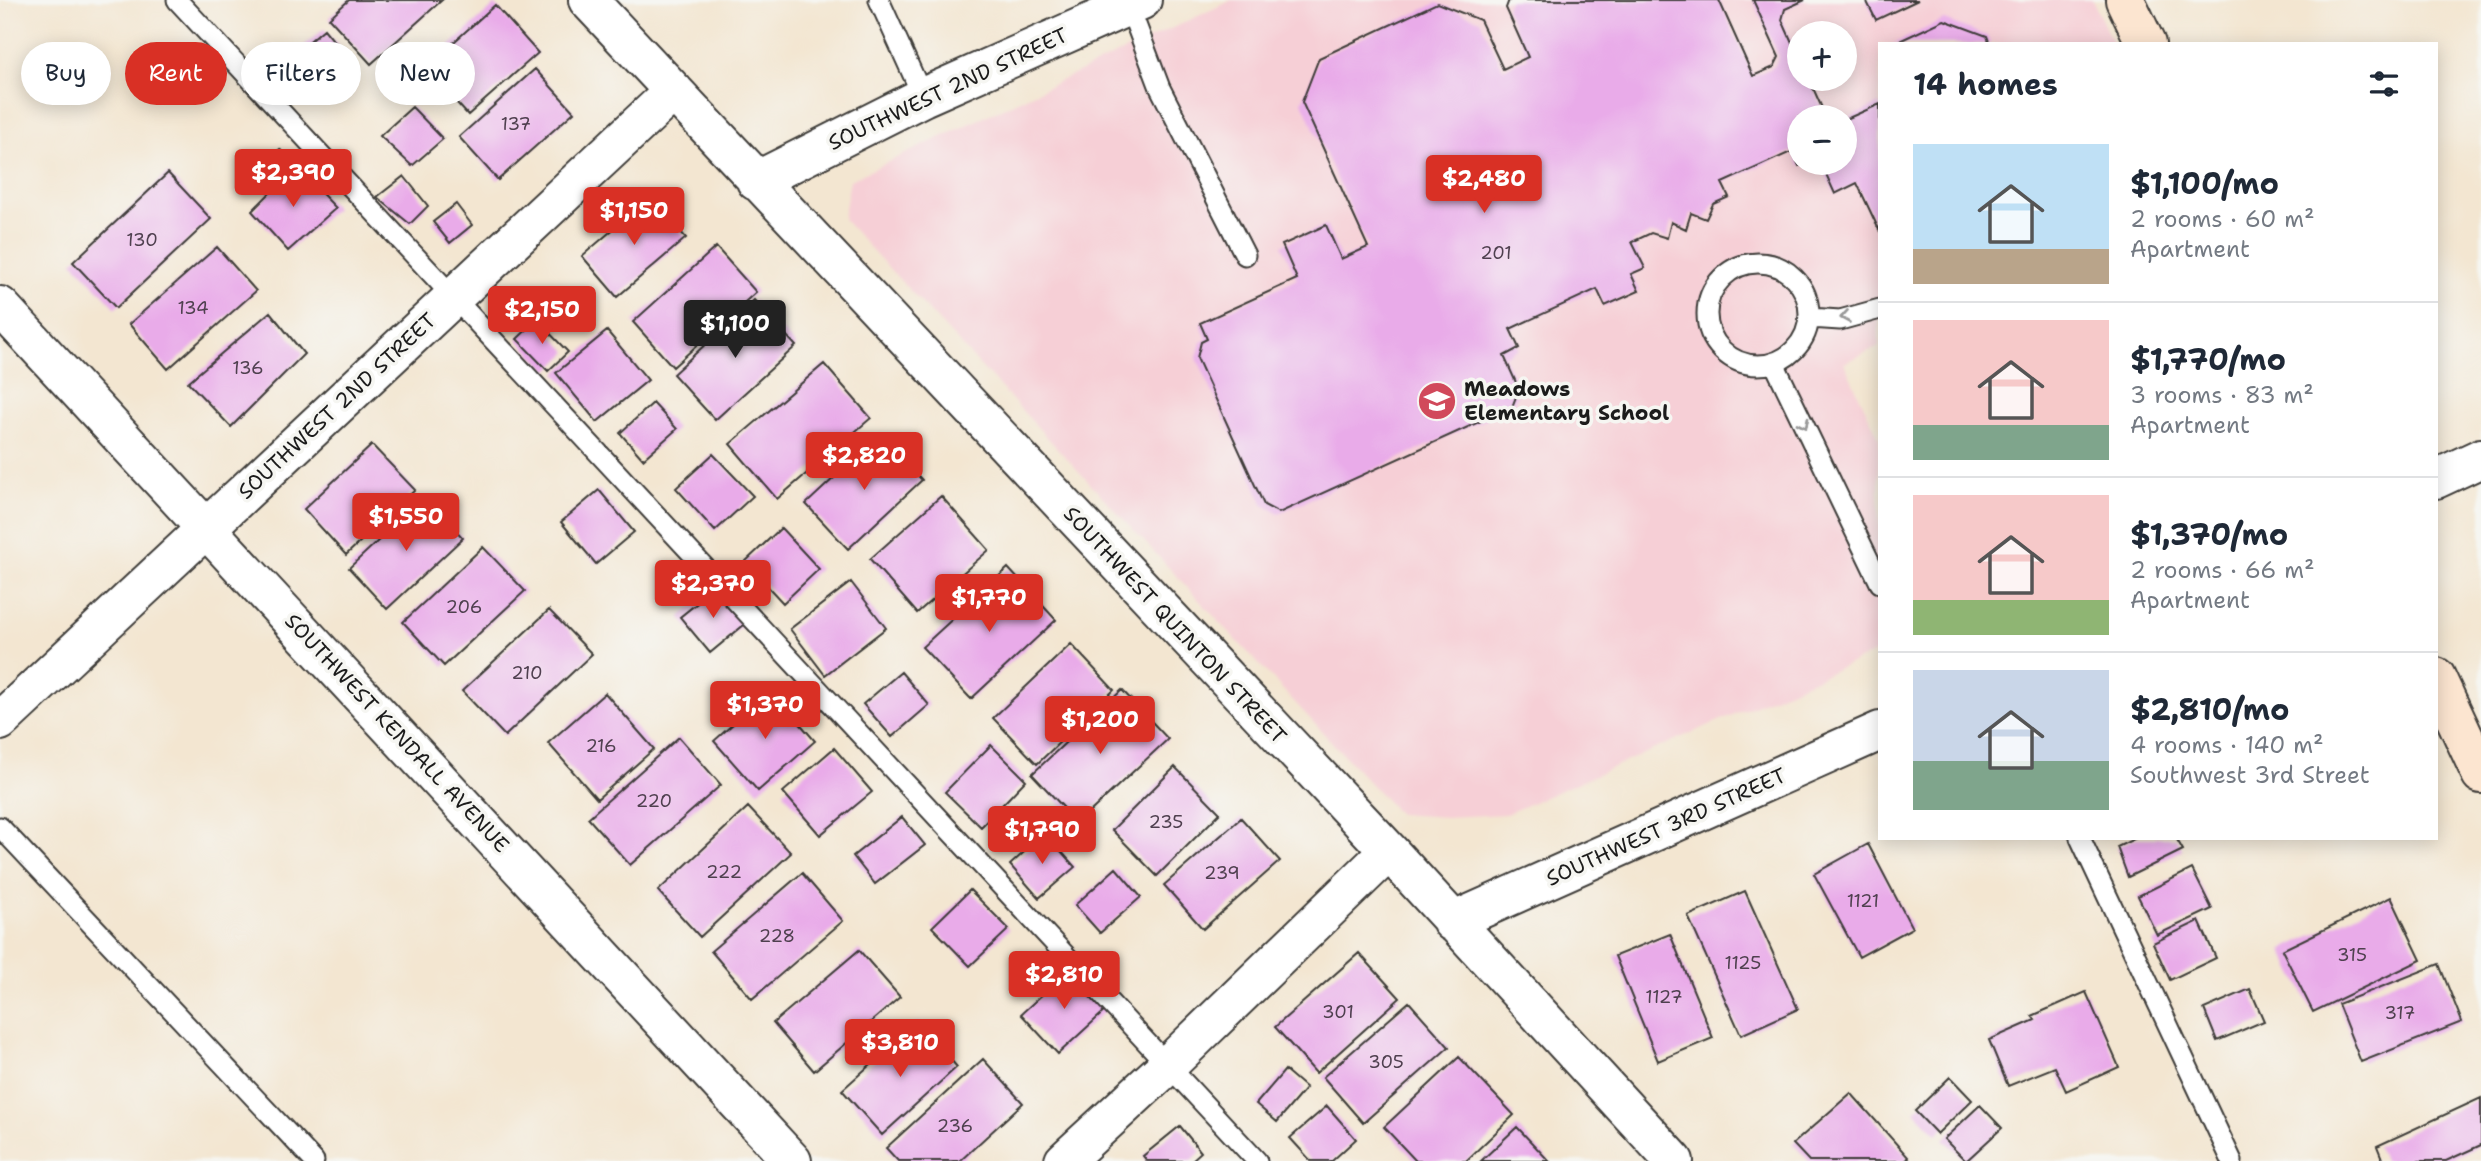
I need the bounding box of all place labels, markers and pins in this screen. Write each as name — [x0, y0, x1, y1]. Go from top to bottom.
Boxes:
pin: $2,390 — [236, 150, 350, 209]
pin: $2,480 — [1427, 156, 1541, 215]
pin: $1,150 — [577, 188, 691, 247]
pin: $2,150 — [485, 286, 599, 346]
pin: $1,100 — [678, 300, 792, 360]
place label: Meadows Elementary School — [1464, 375, 1669, 427]
school or university icon: Meadows Elementary School — [1416, 380, 1458, 422]
pin: $2,820 — [807, 433, 921, 492]
pin: $1,550 — [349, 494, 463, 553]
pin: $2,370 — [656, 560, 770, 620]
pin: $1,770 — [932, 574, 1046, 634]
pin: $1,370 — [708, 682, 822, 741]
pin: $1,200 — [1043, 696, 1157, 756]
pin: $1,790 — [985, 806, 1099, 866]
pin: $2,810 — [1007, 951, 1121, 1011]
pin: $3,810 — [843, 1020, 957, 1079]

